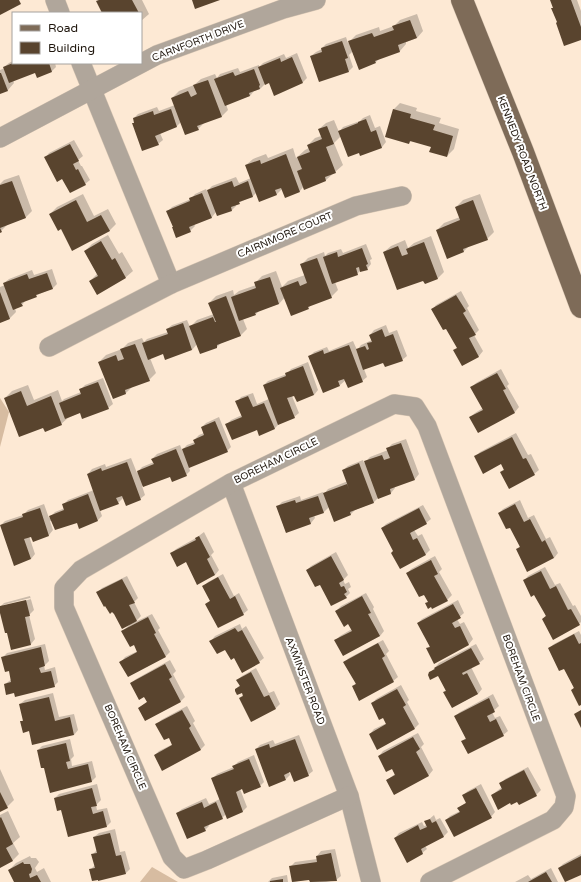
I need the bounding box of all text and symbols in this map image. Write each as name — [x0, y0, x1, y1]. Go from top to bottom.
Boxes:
legend — [12, 12, 142, 64]
street label: CARNFORTH DRIVE — [150, 18, 246, 64]
text: Road — [48, 21, 78, 35]
text: Building — [48, 41, 95, 55]
street label: KENNEDY ROAD NORTH — [495, 94, 549, 212]
street label: CAIRNMORE COURT — [236, 210, 334, 260]
street label: BOREHAM CIRCLE — [232, 435, 320, 487]
street label: BOREHAM CIRCLE — [500, 633, 542, 723]
street label: AXMINSTER ROAD — [283, 635, 327, 727]
street label: BOREHAM CIRCLE — [102, 702, 148, 792]

